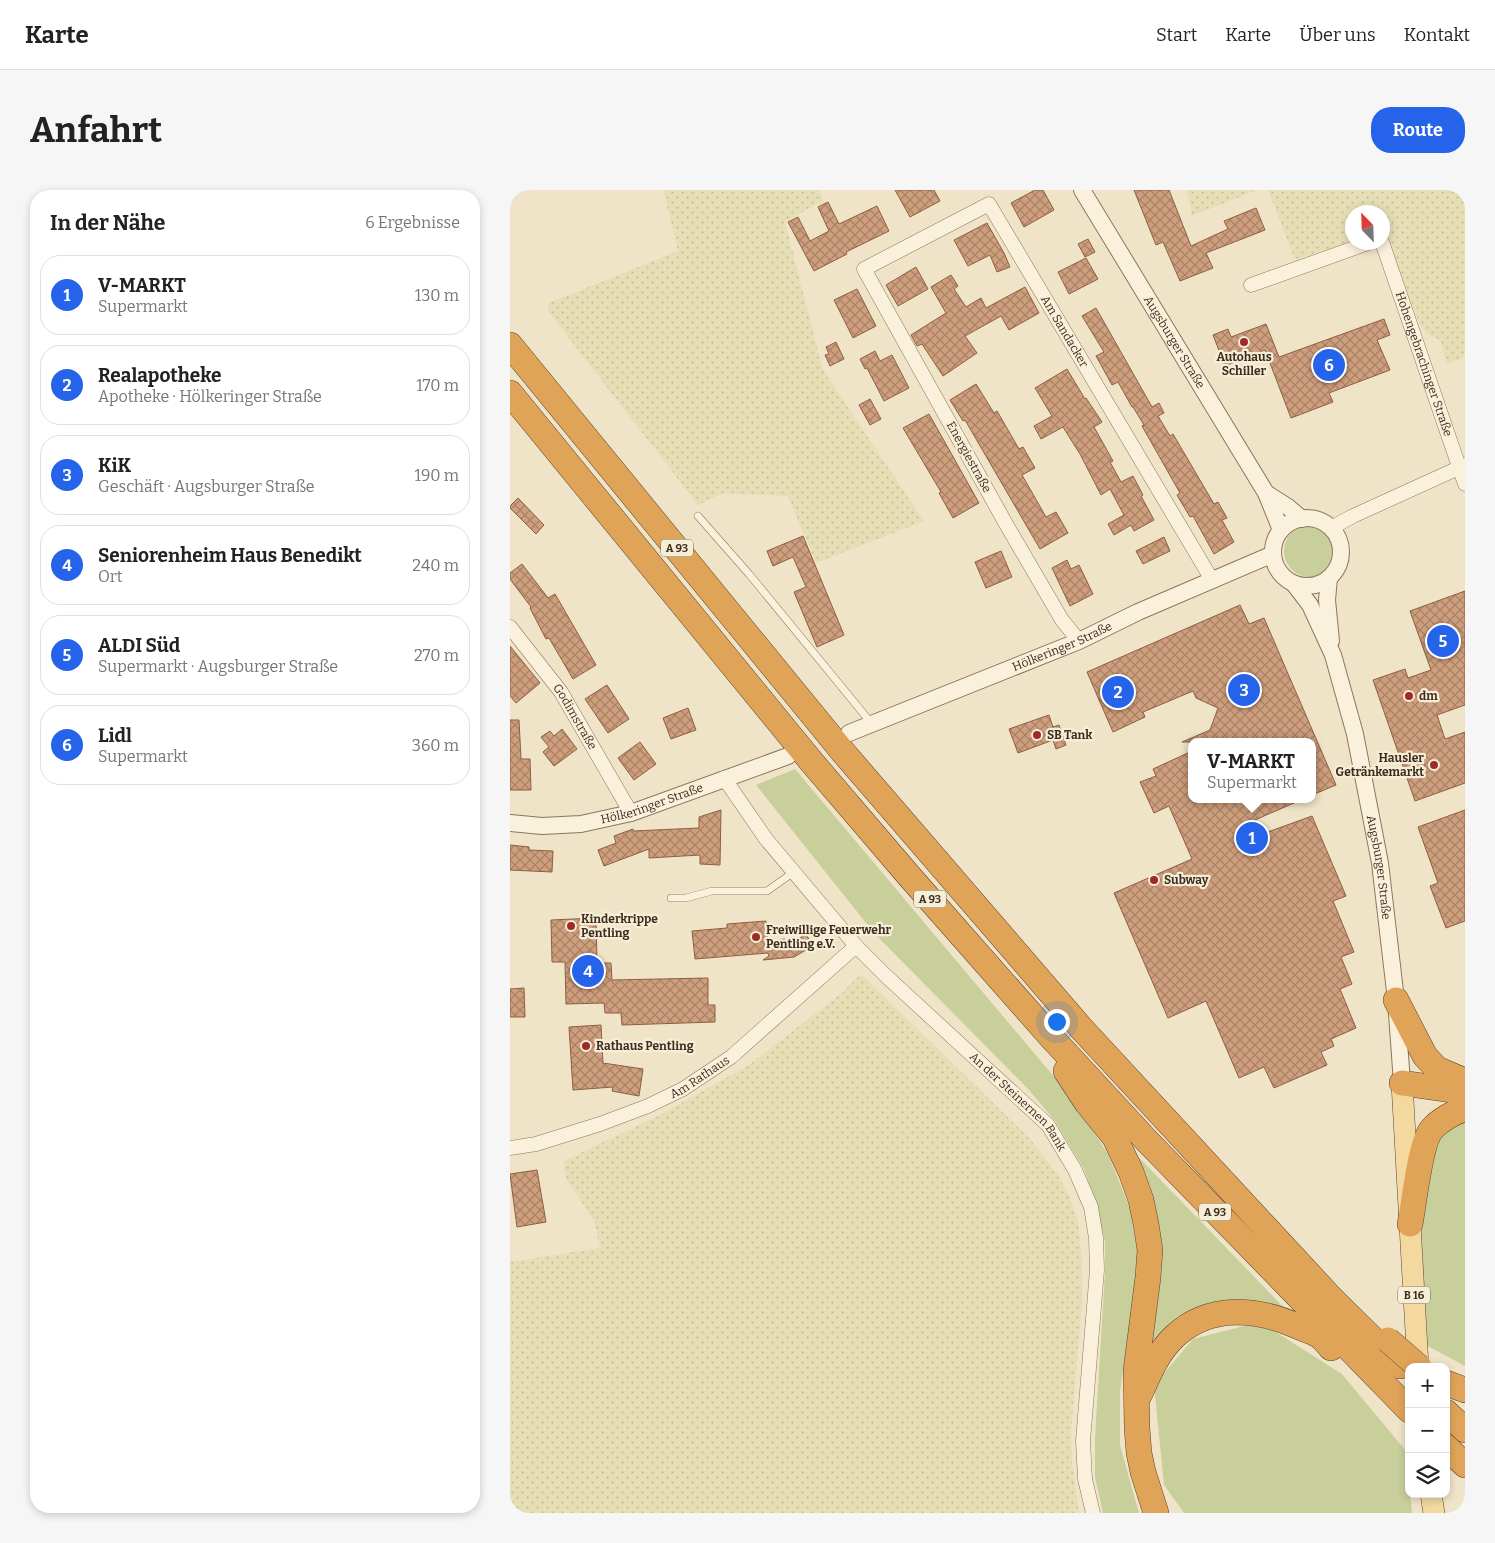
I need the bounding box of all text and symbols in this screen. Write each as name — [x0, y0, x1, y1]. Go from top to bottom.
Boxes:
text: Karte — [25, 21, 89, 49]
text: Start — [1156, 24, 1197, 46]
text: Karte — [1225, 24, 1271, 46]
text: Über uns — [1299, 24, 1376, 46]
text: Kontakt — [1404, 24, 1470, 46]
button: Route — [1371, 107, 1465, 153]
text: Anfahrt — [30, 109, 162, 151]
north arrow — [1345, 205, 1390, 250]
text: In der Nähe — [50, 210, 165, 236]
text: 6 Ergebnisse — [365, 213, 460, 232]
text: V-MARKT — [98, 274, 186, 297]
text: 1 — [64, 286, 70, 305]
text: 130 m — [415, 286, 459, 305]
street label: Hohengebrachinger Straße — [1393, 290, 1455, 438]
street label: Am Sandacker — [1038, 293, 1092, 370]
street label: Augsburger Straße — [1141, 293, 1208, 391]
text: Supermarkt — [98, 297, 188, 316]
marker: Autohaus Schiller — [1238, 336, 1250, 348]
pin: 6 — [1313, 346, 1345, 384]
place label: Autohaus Schiller — [1216, 350, 1272, 378]
text: Realapotheke — [98, 364, 221, 387]
text: 2 — [62, 376, 72, 395]
text: 170 m — [416, 376, 459, 395]
text: Apotheke · Hölkeringer Straße — [98, 387, 322, 406]
street label: Energiestraße — [944, 419, 994, 495]
text: KiK — [98, 454, 131, 477]
text: 3 — [62, 466, 72, 485]
text: 190 m — [414, 466, 459, 485]
text: Geschäft · Augsburger Straße — [98, 477, 315, 496]
road number: A 93 — [661, 539, 693, 556]
text: Seniorenheim Haus Benedikt — [98, 544, 362, 567]
text: 4 — [62, 556, 72, 575]
text: 240 m — [412, 556, 459, 575]
text: Ort — [98, 567, 123, 586]
street label: Hölkeringer Straße — [1010, 619, 1114, 674]
pin: 5 — [1427, 622, 1459, 660]
text: ALDI Süd — [98, 634, 180, 657]
text: 5 — [63, 646, 71, 665]
text: 270 m — [414, 646, 459, 665]
text: Supermarkt · Augsburger Straße — [98, 657, 338, 676]
pin: 3 — [1228, 671, 1260, 709]
pin: 2 — [1102, 673, 1134, 711]
street label: Godimstraße — [550, 681, 600, 752]
place label: dm — [1419, 689, 1438, 703]
marker: dm — [1403, 690, 1415, 702]
text: Lidl — [98, 724, 132, 747]
place label: SB Tank — [1047, 728, 1093, 742]
marker: SB Tank — [1031, 729, 1043, 741]
text: 6 — [62, 736, 72, 755]
text: 360 m — [412, 736, 459, 755]
popup — [1188, 738, 1316, 803]
text: Supermarkt — [98, 747, 188, 766]
text: V-MARKT — [1207, 750, 1295, 773]
place label: Hausler Getränkemarkt — [1336, 751, 1424, 779]
marker: Hausler Getränkemarkt — [1428, 759, 1440, 771]
text: Supermarkt — [1207, 773, 1297, 792]
street label: Hölkeringer Straße — [599, 780, 705, 826]
street label: Augsburger Straße — [1364, 814, 1394, 920]
pin: 1 — [1236, 819, 1268, 857]
place label: Subway — [1164, 873, 1209, 887]
marker: Subway — [1148, 874, 1160, 886]
road number: A 93 — [914, 891, 946, 908]
place label: Kinderkrippe Pentling — [581, 912, 658, 940]
marker: Kinderkrippe Pentling — [565, 920, 577, 932]
place label: Freiwillige Feuerwehr Pentling e.V. — [766, 923, 892, 951]
marker: Freiwillige Feuerwehr Pentling e.V. — [750, 931, 762, 943]
pin: 4 — [572, 952, 604, 990]
your location — [1044, 1009, 1070, 1035]
place label: Rathaus Pentling — [596, 1039, 694, 1053]
marker: Rathaus Pentling — [580, 1040, 592, 1052]
street label: An der Steinernen Bank — [967, 1049, 1069, 1154]
street label: Am Rathaus — [668, 1053, 732, 1101]
road number: A 93 — [1199, 1204, 1231, 1220]
road number: B 16 — [1398, 1286, 1430, 1304]
map controls — [1405, 1363, 1450, 1498]
button: + — [1405, 1363, 1450, 1408]
button: − — [1405, 1408, 1450, 1453]
button: layers — [1405, 1453, 1450, 1498]

